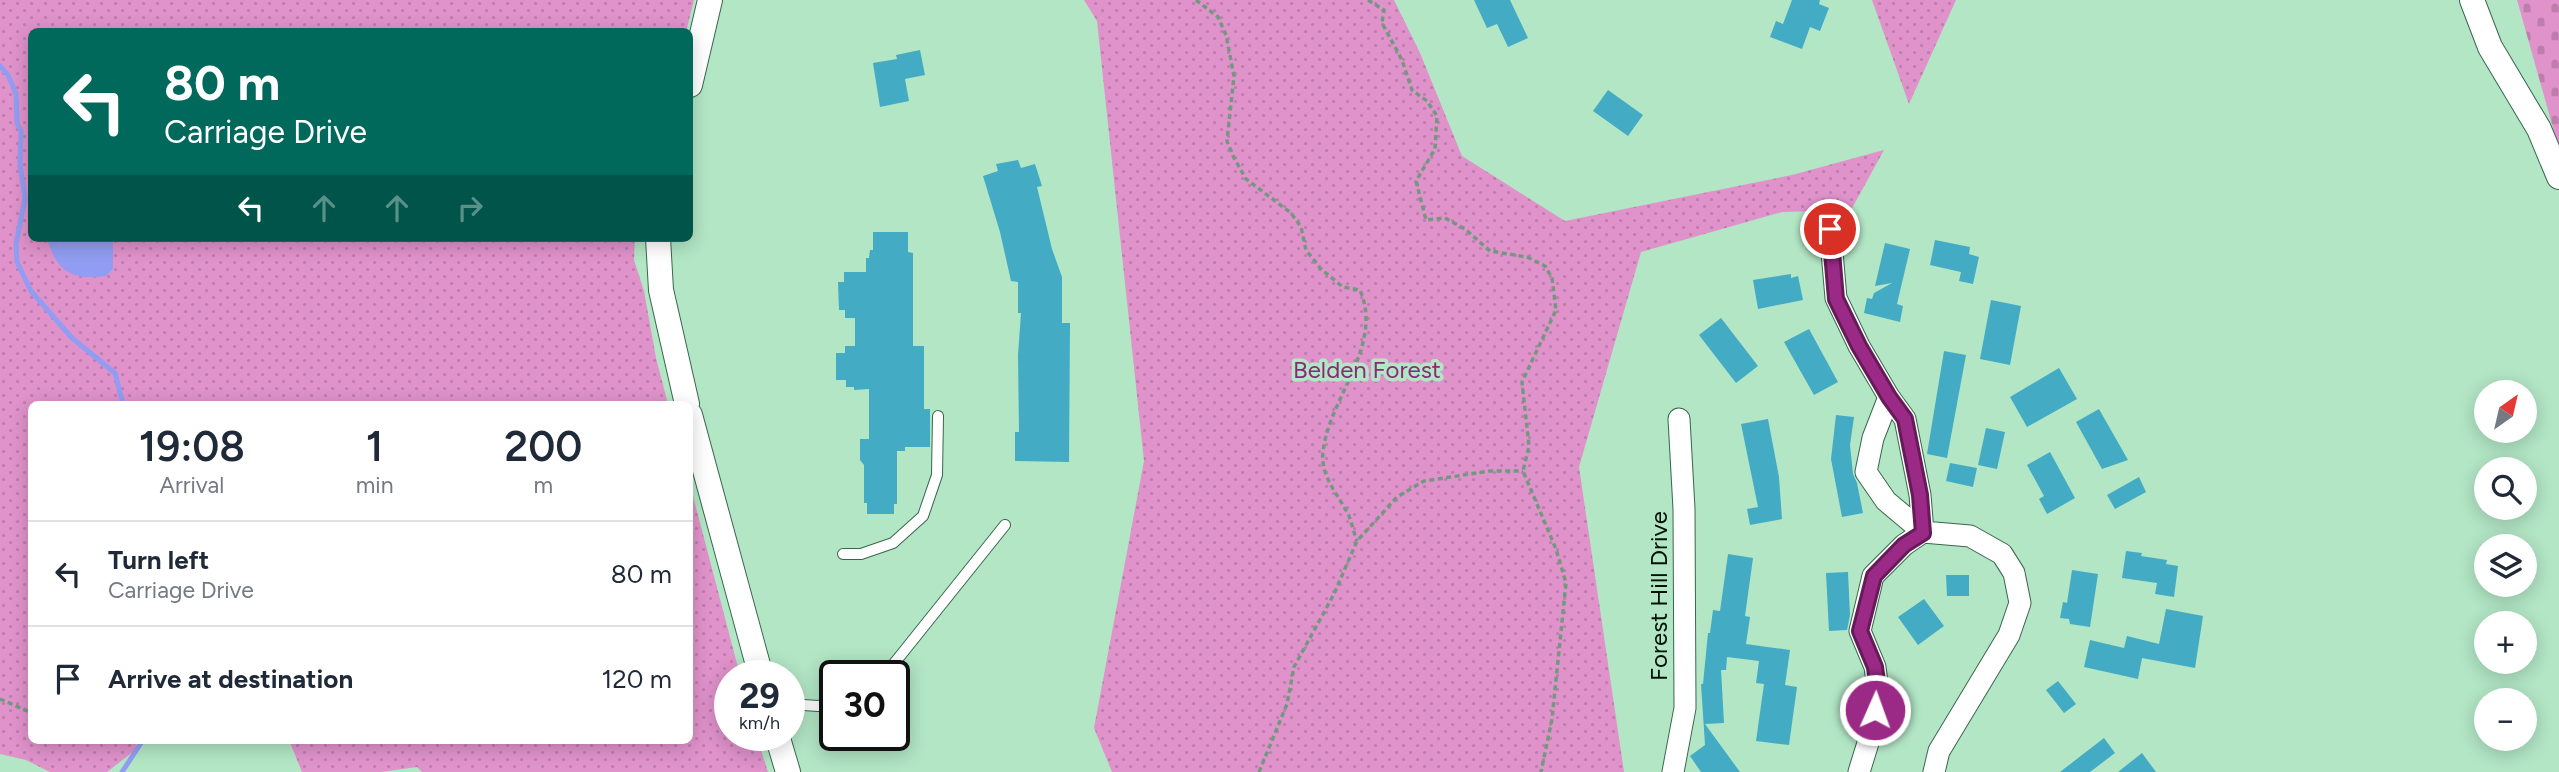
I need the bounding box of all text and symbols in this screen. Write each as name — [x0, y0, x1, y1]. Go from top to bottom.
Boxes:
text: 80 m — [164, 53, 280, 112]
icon: left — [49, 56, 140, 147]
text: Carriage Drive — [164, 113, 367, 151]
icon: left — [232, 189, 270, 227]
icon: ahead — [305, 189, 343, 227]
icon: ahead — [378, 189, 416, 227]
icon: right — [451, 189, 489, 227]
pin — [1800, 199, 1860, 259]
icon: arrive — [1811, 210, 1849, 248]
park label: Belden Forest — [1293, 355, 1441, 384]
north arrow — [2474, 380, 2538, 443]
map controls — [2474, 380, 2537, 751]
text: 19:08 — [139, 421, 245, 472]
text: 1 — [366, 421, 383, 472]
text: 200 — [504, 421, 582, 472]
button: search — [2474, 457, 2537, 520]
text: Arrival — [159, 471, 224, 499]
text: min — [356, 471, 393, 499]
text: m — [533, 471, 553, 499]
street label: Forest Hill Drive — [1644, 511, 1673, 681]
button: layers — [2474, 534, 2537, 597]
text: Turn left — [108, 544, 209, 576]
icon: left — [49, 555, 87, 593]
text: 80 m — [611, 558, 672, 590]
text: Carriage Drive — [108, 576, 254, 604]
button: + — [2474, 611, 2537, 674]
icon: arrive — [49, 660, 87, 698]
speed limit sign: 30 — [819, 660, 910, 751]
text: Arrive at destination — [108, 663, 353, 695]
text: 120 m — [602, 663, 672, 695]
position arrow — [1838, 673, 1912, 747]
text: 29 — [739, 675, 780, 717]
button: − — [2474, 688, 2537, 751]
text: km/h — [739, 712, 780, 734]

